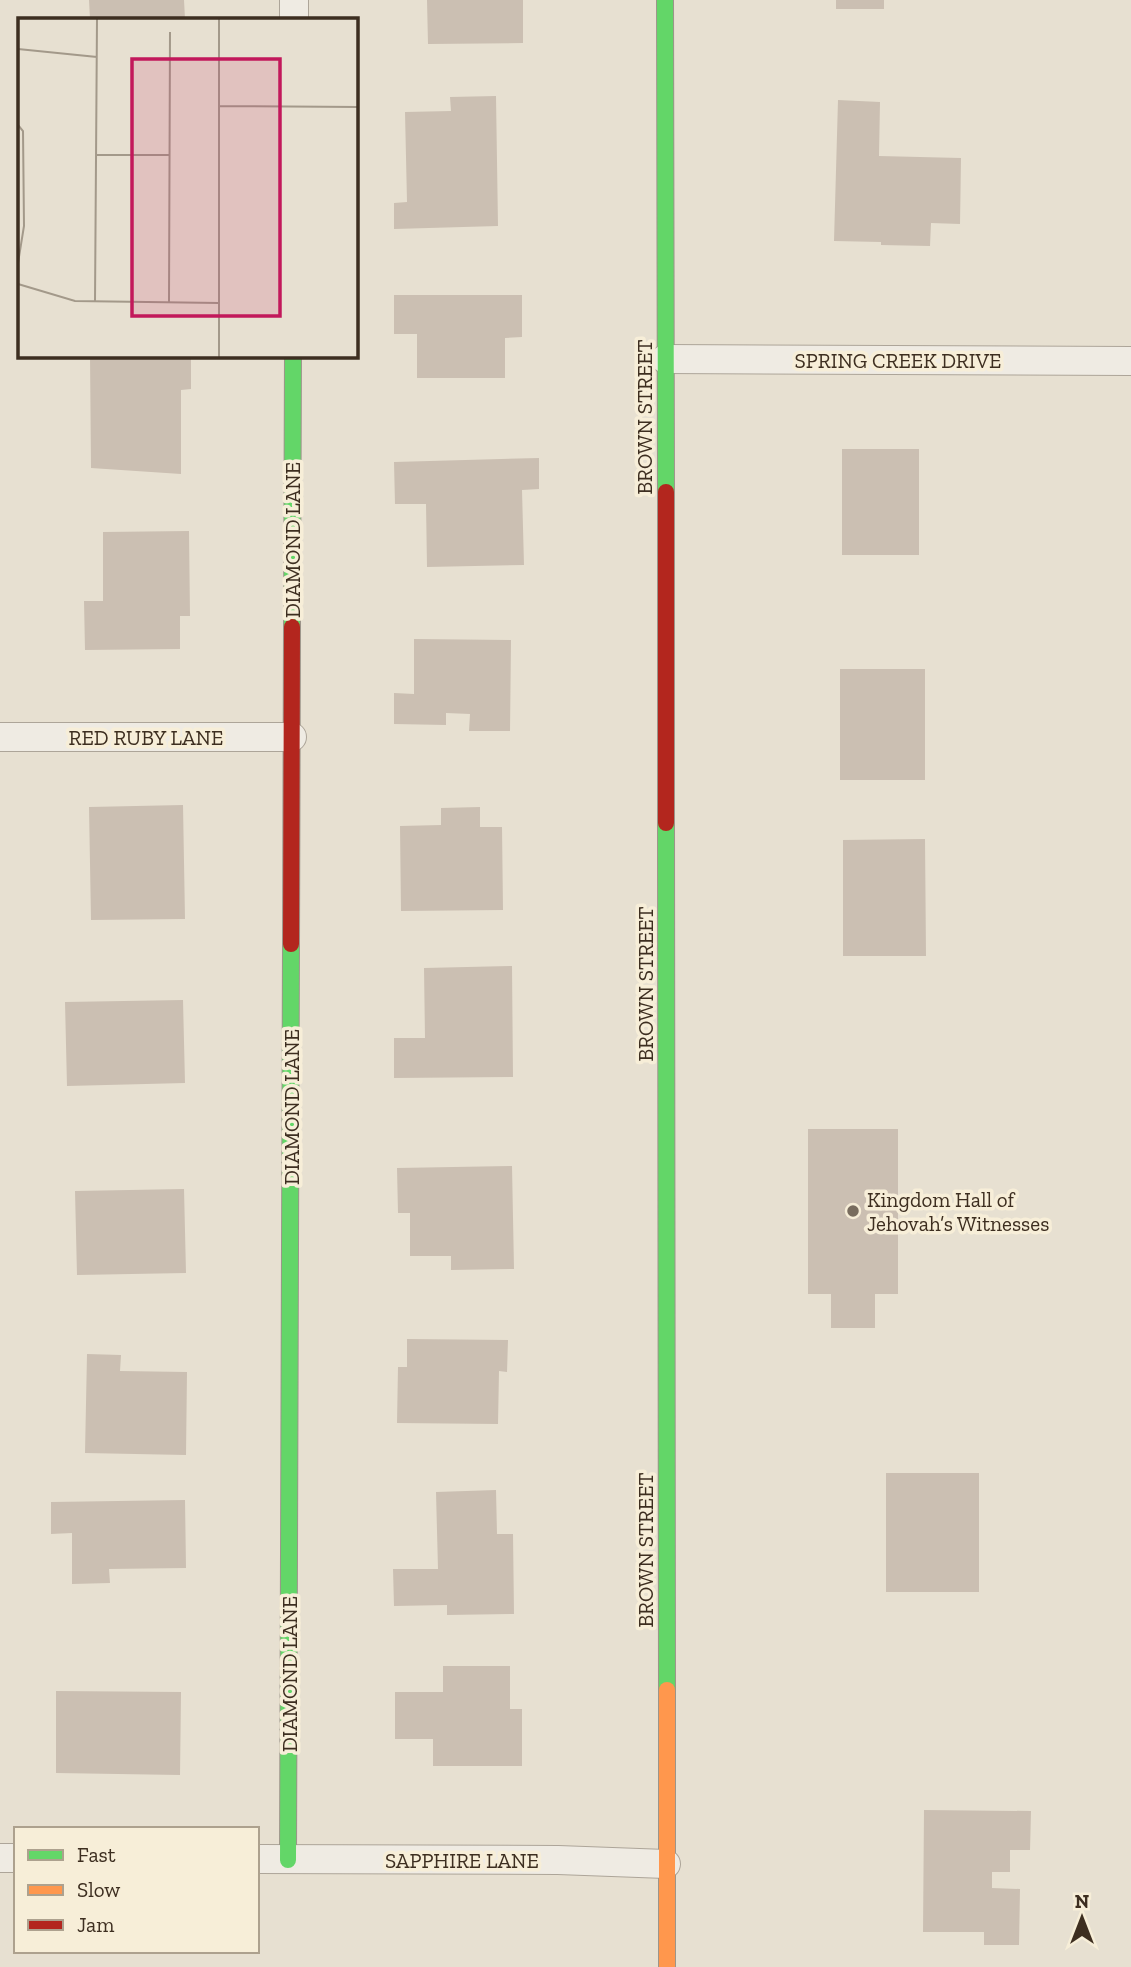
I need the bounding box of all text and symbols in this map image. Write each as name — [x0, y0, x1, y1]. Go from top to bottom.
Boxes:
inset map — [18, 18, 357, 357]
street label: BROWN STREET — [632, 339, 657, 495]
street label: SPRING CREEK DRIVE — [795, 348, 1001, 373]
street label: DIAMOND LANE — [280, 462, 305, 618]
street label: RED RUBY LANE — [69, 725, 223, 750]
street label: BROWN STREET — [633, 906, 658, 1062]
street label: DIAMOND LANE — [279, 1029, 304, 1185]
place label: Kingdom Hall of Jehovah’s Witnesses — [867, 1187, 1049, 1236]
marker: Kingdom Hall of Jehovah’s Witnesses — [845, 1203, 861, 1219]
street label: BROWN STREET — [633, 1472, 658, 1628]
street label: DIAMOND LANE — [277, 1596, 302, 1752]
legend — [14, 1827, 259, 1953]
text: Fast — [77, 1842, 116, 1867]
street label: SAPPHIRE LANE — [385, 1848, 539, 1873]
text: Slow — [77, 1877, 120, 1902]
north arrow — [1047, 1883, 1117, 1953]
text: N — [1075, 1890, 1089, 1913]
text: Jam — [77, 1912, 114, 1937]

